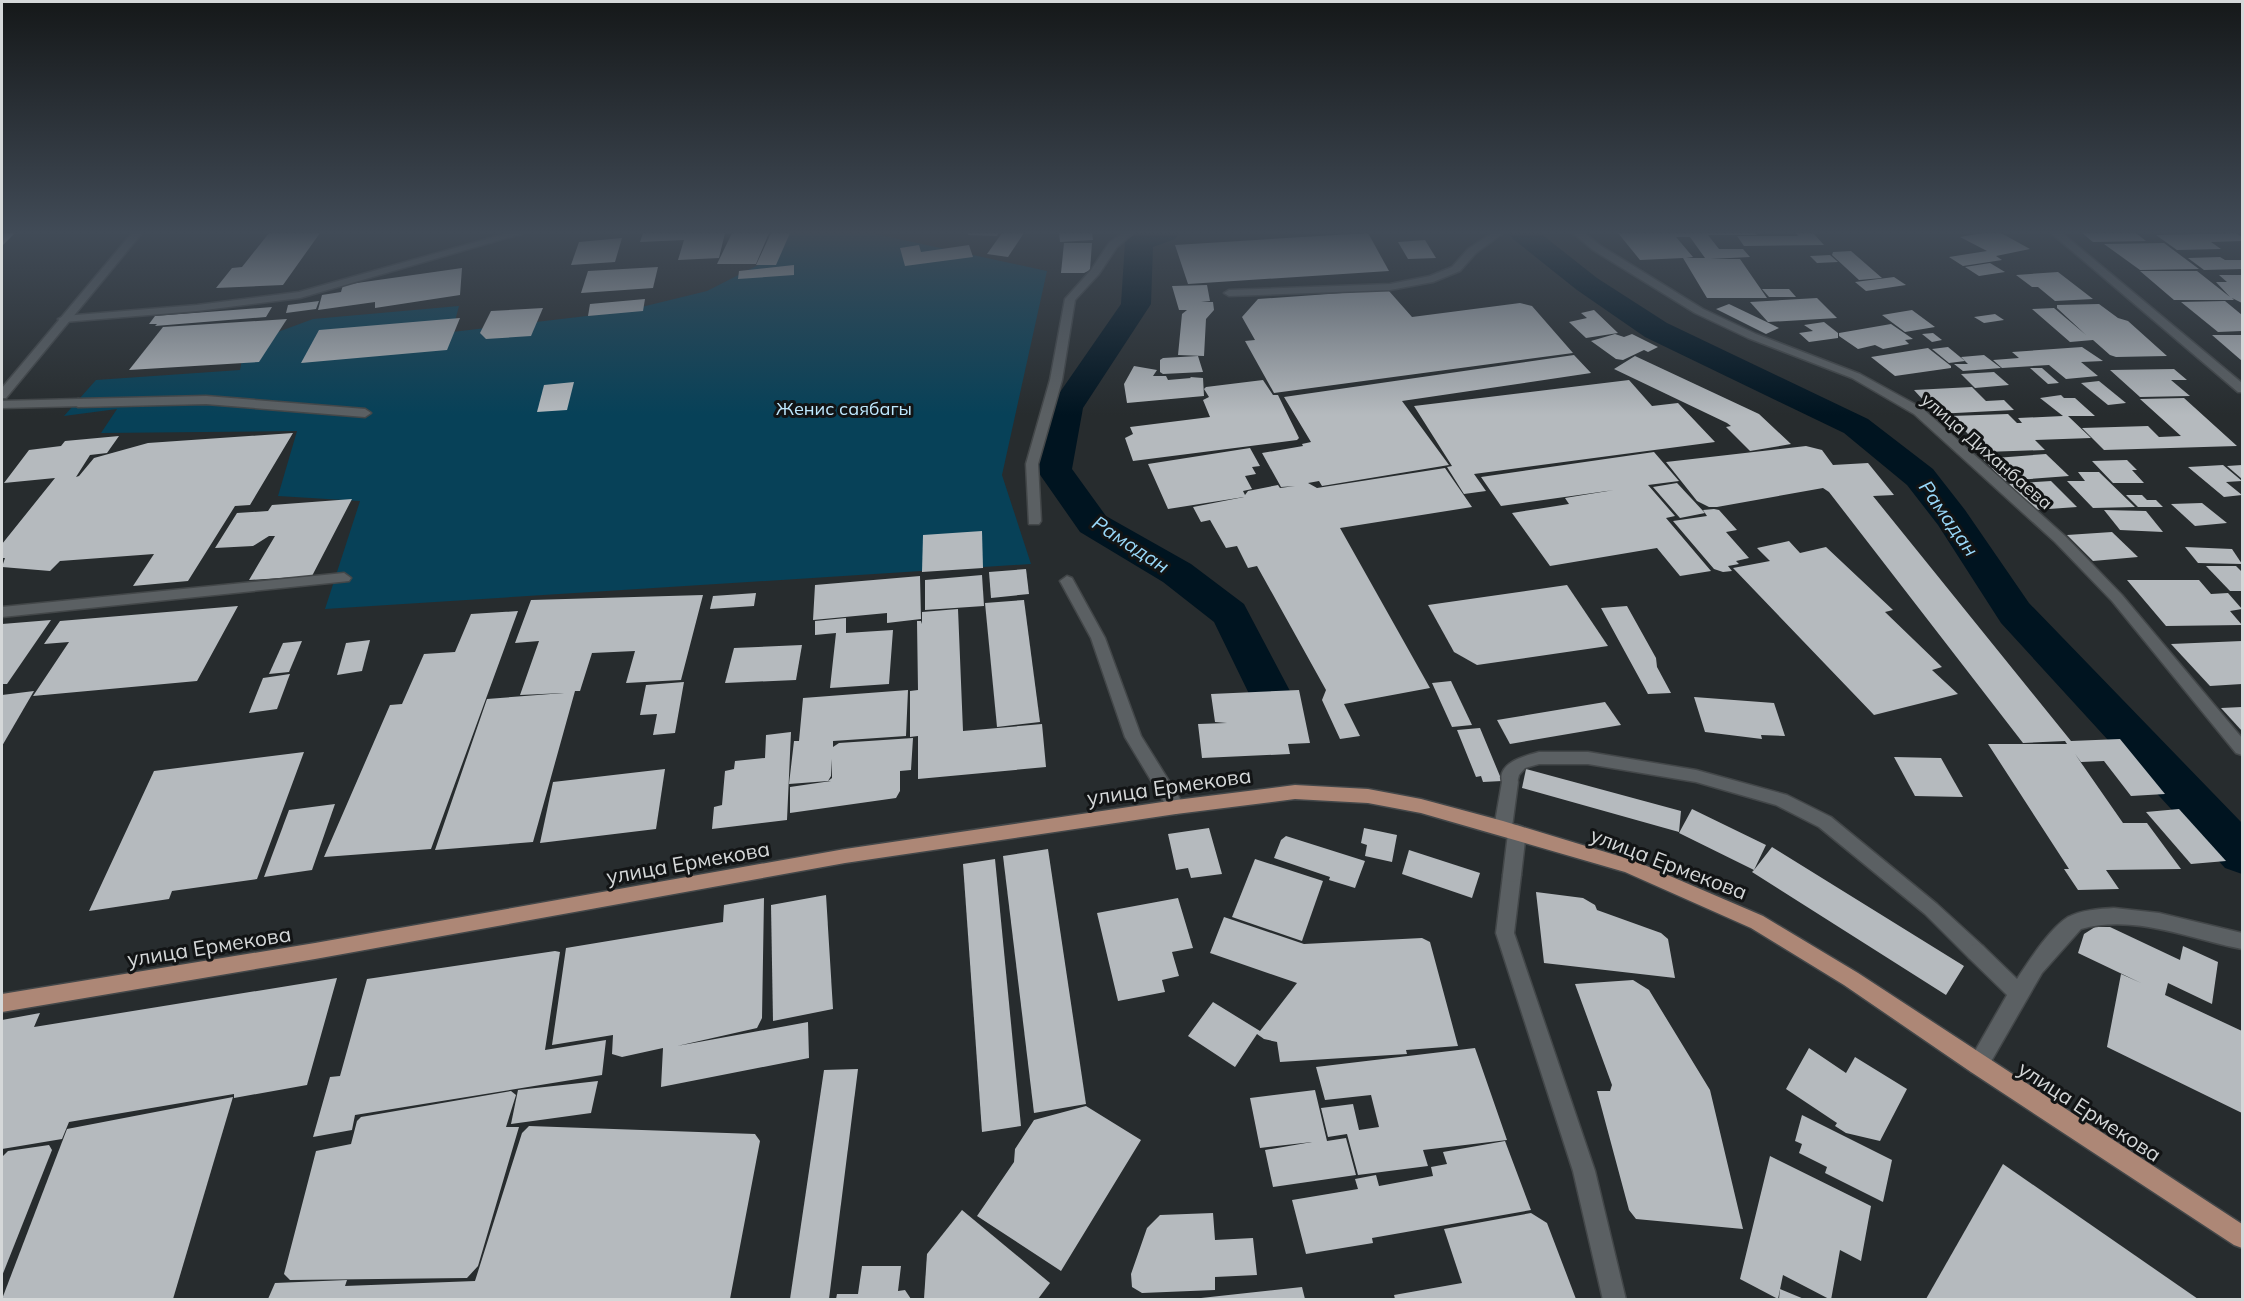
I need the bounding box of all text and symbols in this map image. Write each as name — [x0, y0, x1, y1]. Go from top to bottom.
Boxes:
street label: улица Диханбаева — [1917, 388, 2057, 514]
park label: Женис саябагы — [776, 397, 912, 420]
water label: Рамадан — [1914, 475, 1984, 561]
water label: Рамадан — [1088, 510, 1174, 578]
street label: улица Ермекова — [1085, 762, 1253, 810]
street label: улица Ермекова — [1587, 821, 1751, 905]
street label: улица Ермекова — [604, 835, 772, 889]
street label: улица Ермекова — [125, 920, 293, 972]
street label: улица Ермекова — [2013, 1055, 2167, 1167]

